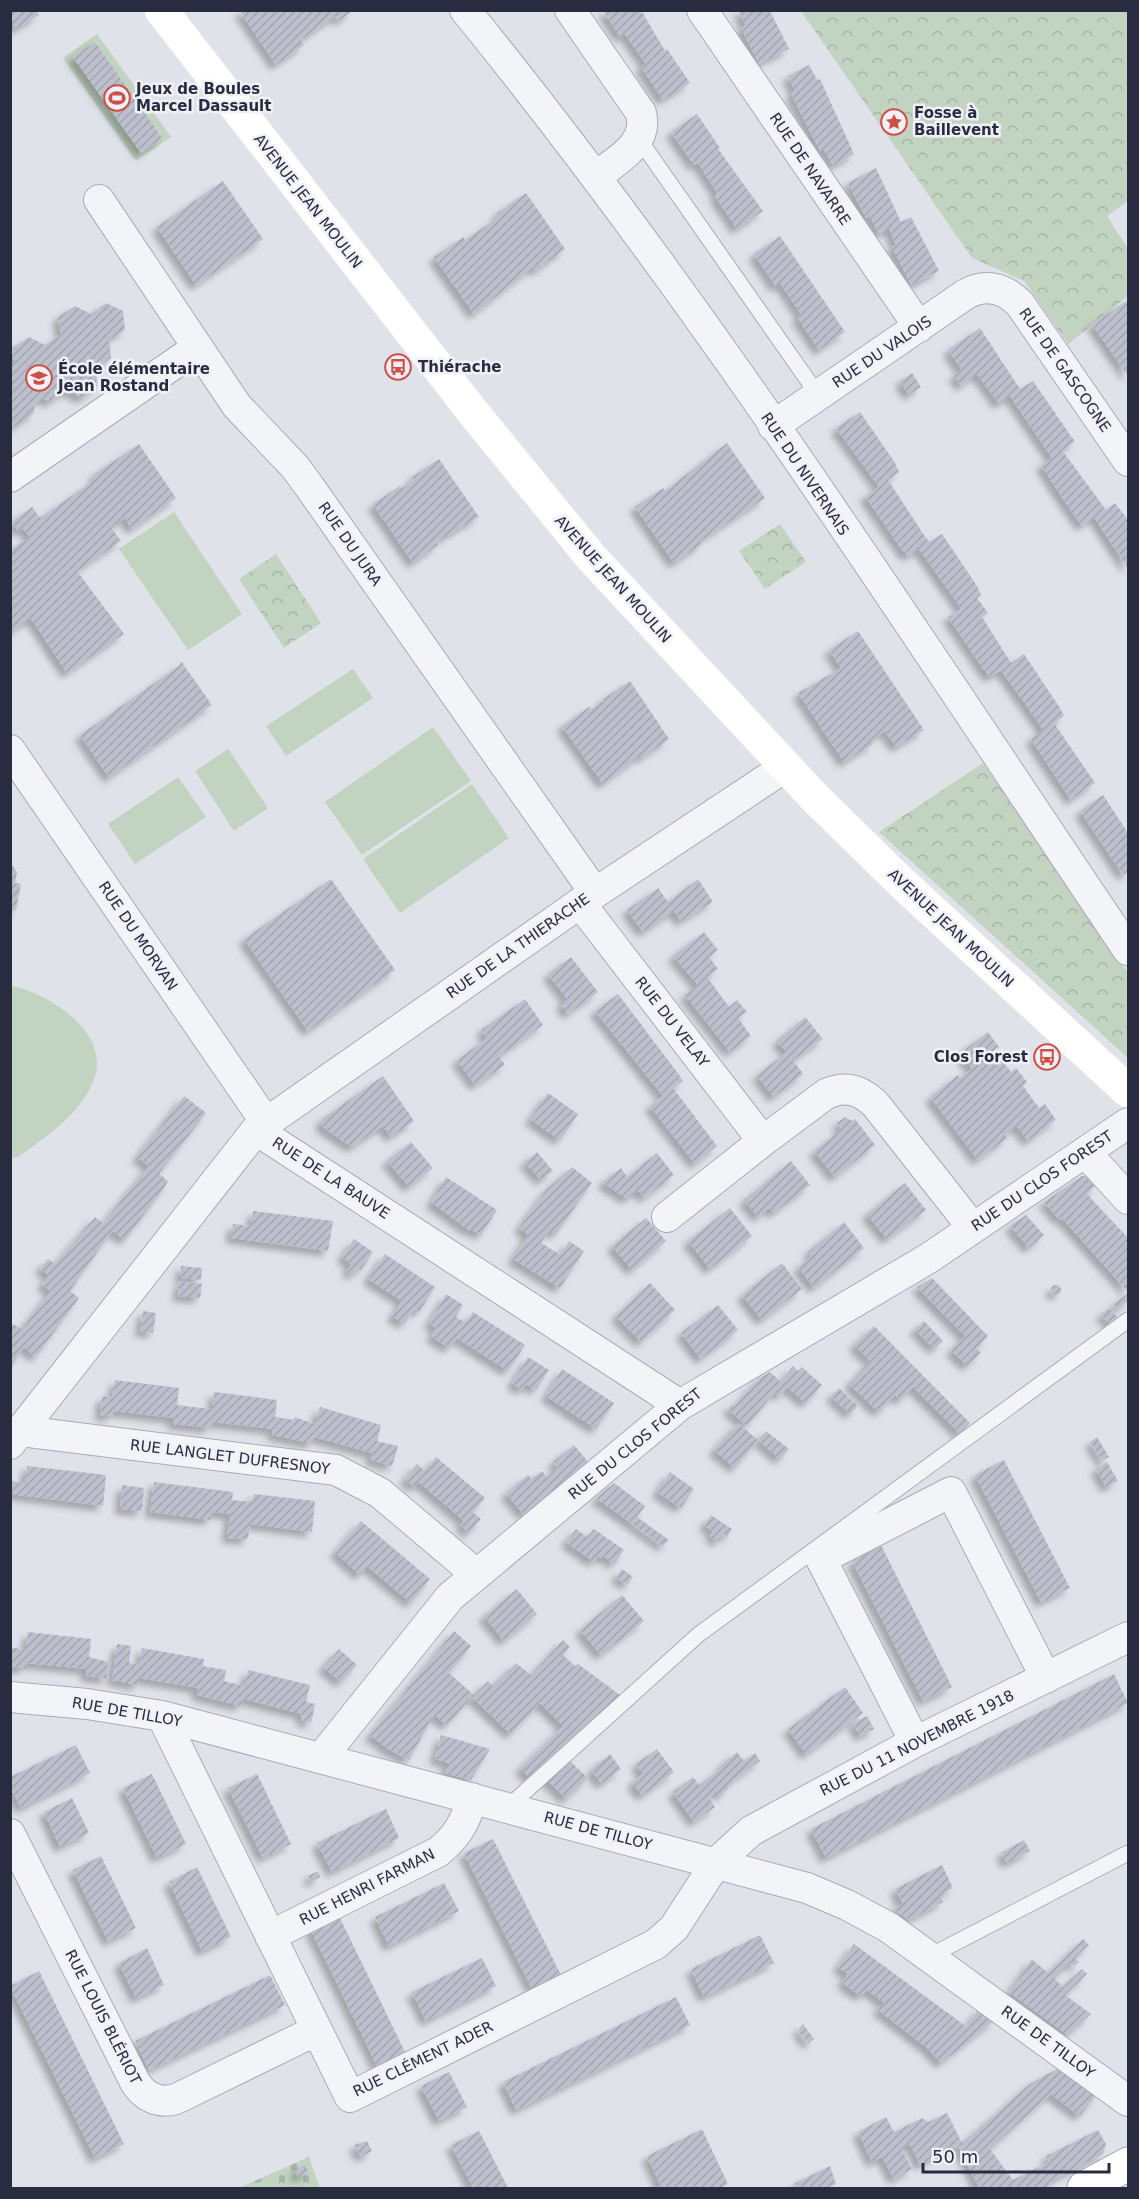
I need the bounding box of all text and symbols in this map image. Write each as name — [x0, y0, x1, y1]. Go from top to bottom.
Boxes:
place label: Jeux de Boules Marcel Dassault — [135, 80, 271, 115]
sports icon: Jeux de Boules Marcel Dassault — [102, 83, 132, 113]
place label: Fosse à Baillevent — [914, 104, 999, 139]
place icon: Fosse à Baillevent — [879, 107, 909, 137]
street label: RUE DE NAVARRE — [766, 109, 854, 229]
street label: AVENUE JEAN MOULIN — [250, 130, 366, 272]
street label: RUE DE GASCOGNE — [1015, 304, 1115, 436]
street label: RUE DU VALOIS — [829, 312, 935, 392]
bus stop icon: Thiérache — [383, 352, 413, 382]
place label: Thiérache — [418, 358, 502, 376]
place label: École élémentaire Jean Rostand — [57, 359, 210, 395]
school or university icon: École élémentaire Jean Rostand — [24, 363, 54, 393]
street label: RUE DU NIVERNAIS — [757, 409, 853, 539]
street label: RUE DU JURA — [314, 499, 386, 590]
street label: AVENUE JEAN MOULIN — [551, 512, 675, 646]
street label: AVENUE JEAN MOULIN — [884, 865, 1018, 991]
street label: RUE DU MORVAN — [95, 878, 181, 994]
street label: RUE DE LA THIERACHE — [443, 890, 593, 1002]
street label: RUE DU VELAY — [631, 973, 713, 1071]
bus stop icon: Clos Forest — [1032, 1042, 1062, 1072]
place label: Clos Forest — [934, 1048, 1028, 1066]
street label: RUE DU CLOS FOREST — [968, 1127, 1117, 1235]
street label: RUE DE LA BAUVE — [269, 1133, 393, 1223]
street label: RUE DU CLOS FOREST — [565, 1384, 706, 1503]
street label: RUE LANGLET DUFRESNOY — [129, 1436, 332, 1478]
street label: RUE DU 11 NOVEMBRE 1918 — [817, 1686, 1017, 1800]
street label: RUE DE TILLOY — [71, 1693, 184, 1731]
street label: RUE DE TILLOY — [542, 1808, 655, 1854]
street label: RUE HENRI FARMAN — [296, 1845, 438, 1929]
street label: RUE LOUIS BLÉRIOT — [61, 1946, 146, 2088]
street label: RUE DE TILLOY — [998, 2002, 1099, 2082]
street label: RUE CLÉMENT ADER — [350, 2016, 496, 2101]
scale bar — [923, 2136, 1109, 2174]
text: 50 m — [932, 2146, 978, 2167]

